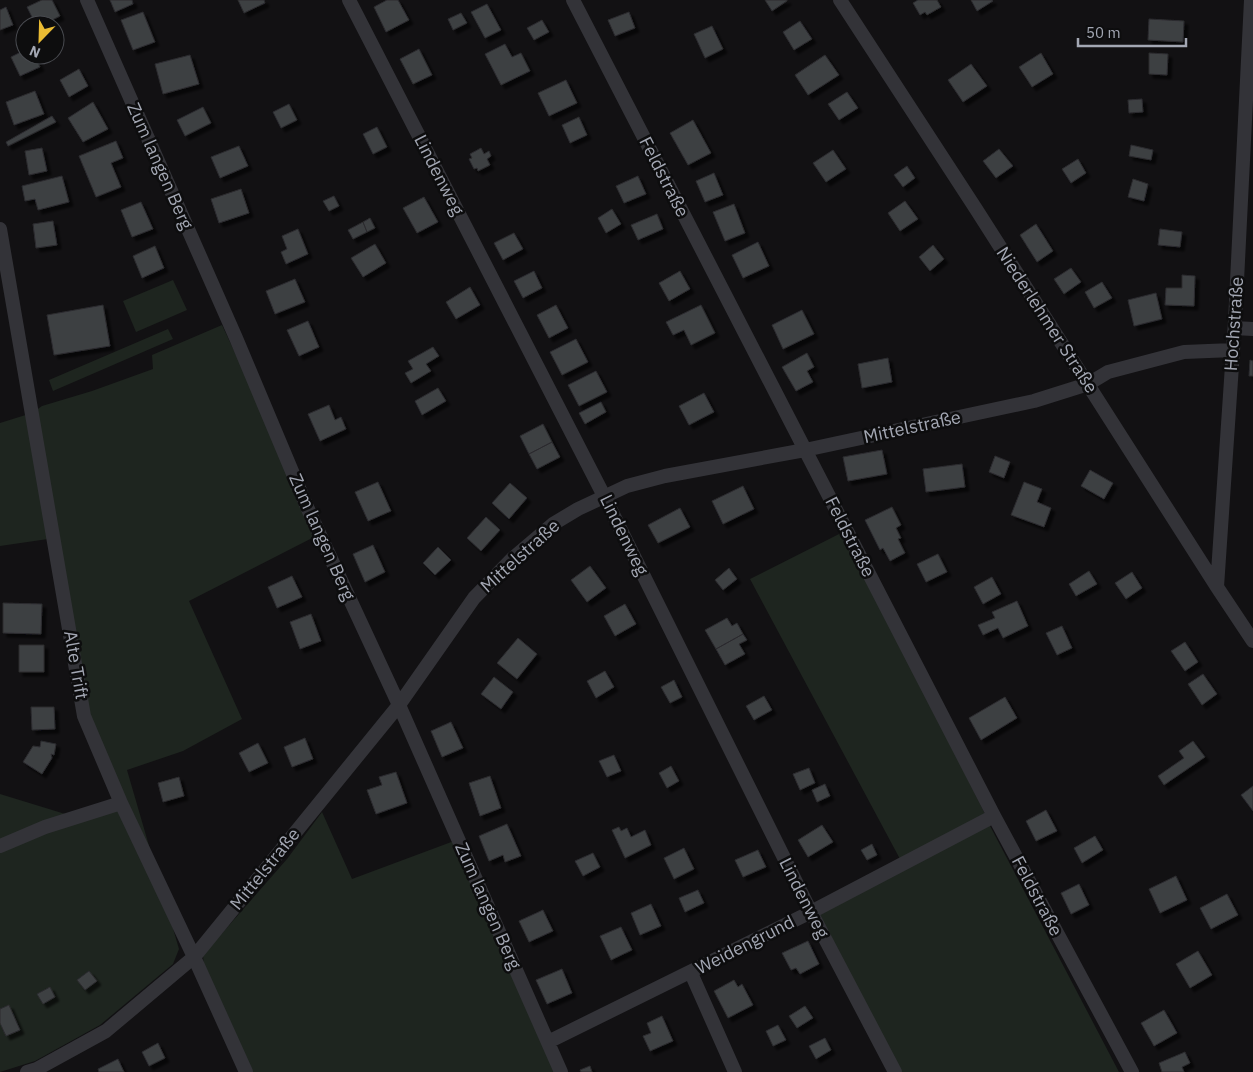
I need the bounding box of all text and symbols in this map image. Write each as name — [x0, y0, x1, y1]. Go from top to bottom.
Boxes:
north arrow — [15, 15, 65, 65]
scale bar — [1078, 15, 1186, 47]
text: 50 m — [1086, 23, 1121, 42]
text: N — [27, 42, 43, 62]
street label: Zum langen Berg — [122, 99, 199, 233]
street label: Lindenweg — [409, 131, 470, 219]
street label: Feldstraße — [634, 133, 695, 221]
street label: Niederlehmer Straße — [992, 242, 1103, 397]
street label: Hochstraße — [1219, 276, 1248, 372]
street label: Mittelstraße — [861, 405, 963, 448]
street label: Zum langen Berg — [284, 470, 361, 604]
street label: Lindenweg — [595, 490, 654, 580]
street label: Feldstraße — [820, 493, 881, 581]
street label: Mittelstraße — [475, 514, 564, 597]
street label: Alte Trift — [59, 629, 94, 701]
street label: Mittelstraße — [225, 823, 305, 914]
street label: Zum langen Berg — [450, 839, 527, 973]
street label: Feldstraße — [1007, 852, 1068, 940]
street label: Lindenweg — [774, 854, 835, 942]
street label: Weidengrund — [692, 910, 798, 979]

